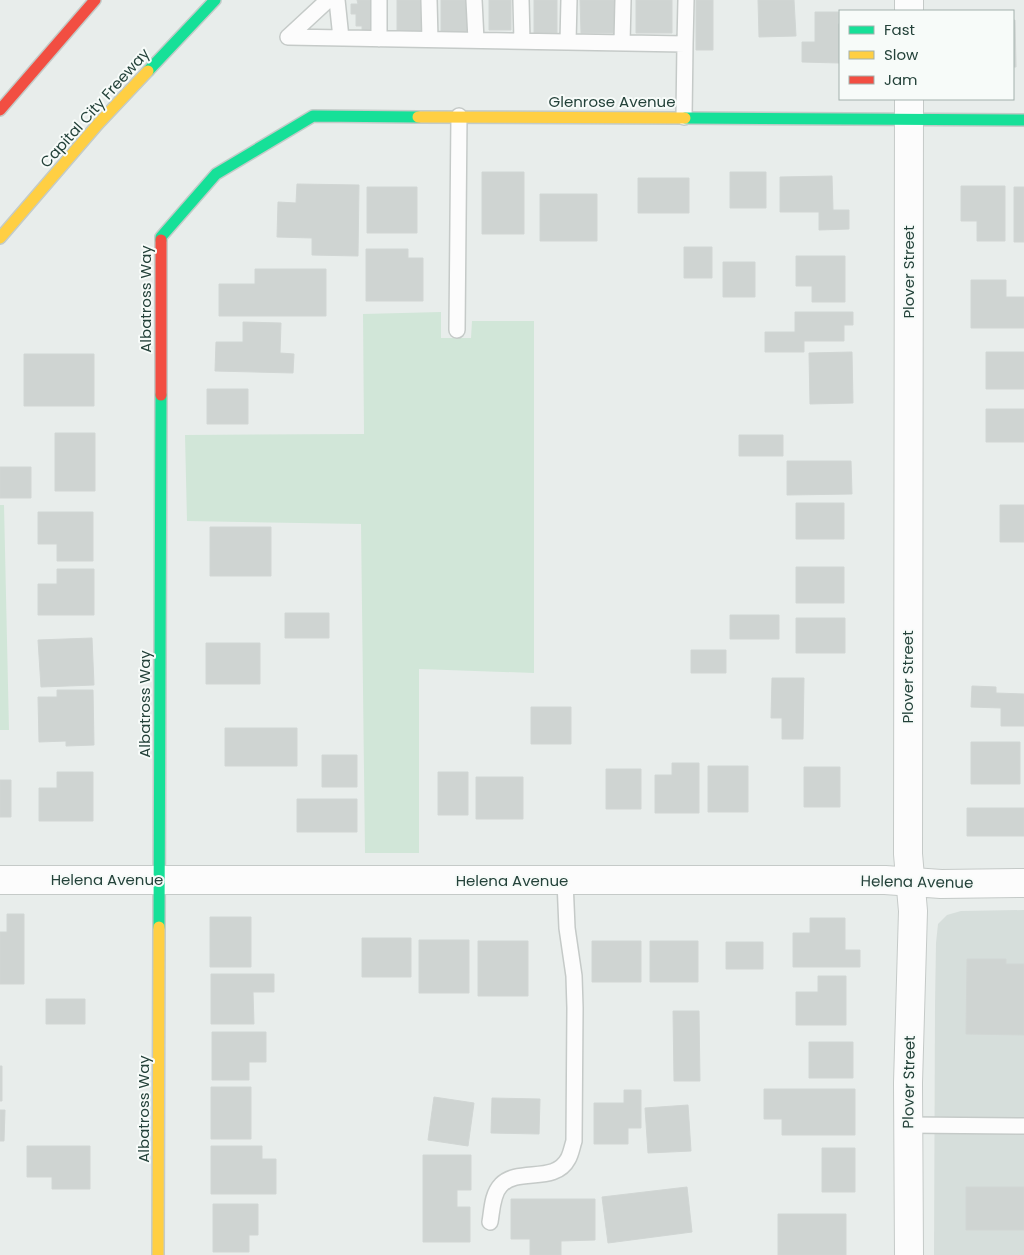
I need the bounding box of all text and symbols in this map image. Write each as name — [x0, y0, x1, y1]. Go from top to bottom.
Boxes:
legend — [839, 10, 1014, 100]
text: Fast — [884, 19, 915, 40]
street label: Capital City Freeway — [35, 43, 155, 172]
text: Slow — [884, 44, 919, 65]
text: Jam — [884, 69, 918, 90]
street label: Glenrose Avenue — [549, 91, 675, 112]
street label: Plover Street — [898, 225, 919, 319]
street label: Albatross Way — [135, 245, 156, 353]
street label: Plover Street — [897, 630, 918, 724]
street label: Albatross Way — [134, 650, 155, 758]
street label: Helena Avenue — [51, 869, 163, 890]
street label: Helena Avenue — [456, 870, 568, 891]
street label: Helena Avenue — [860, 870, 974, 893]
street label: Plover Street — [897, 1035, 920, 1129]
street label: Albatross Way — [133, 1055, 154, 1163]

